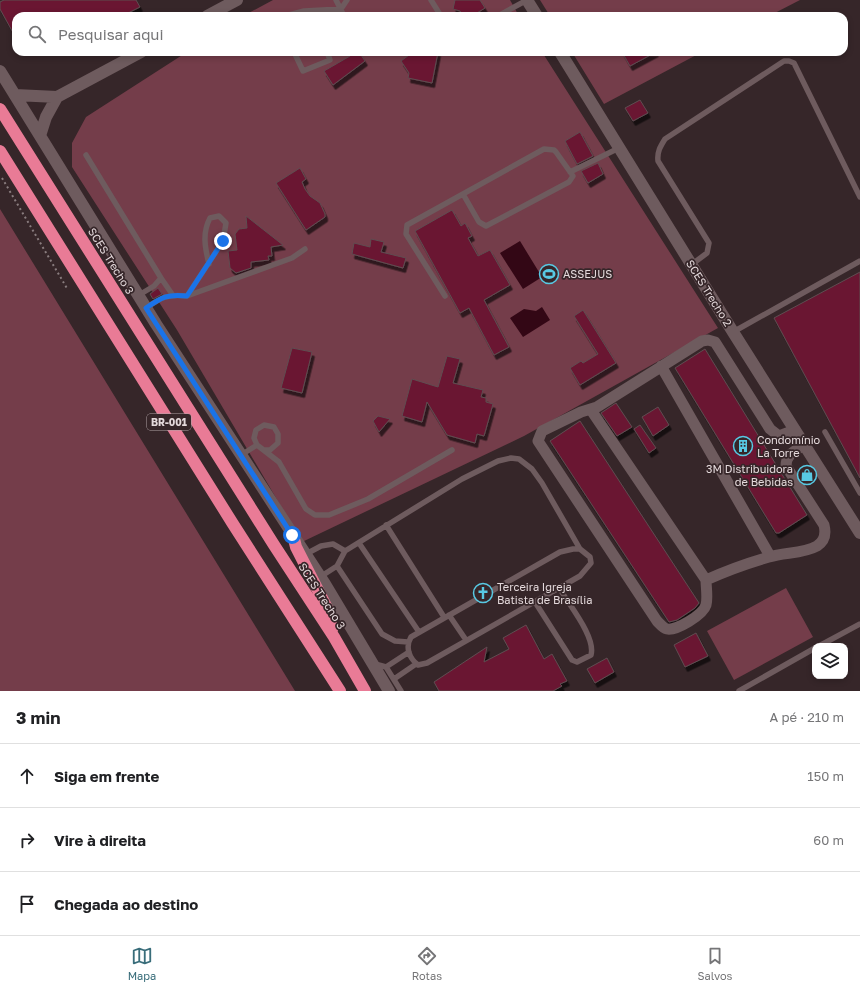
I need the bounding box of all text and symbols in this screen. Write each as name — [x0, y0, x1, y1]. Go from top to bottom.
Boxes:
search box — [12, 12, 848, 56]
icon: search — [26, 23, 48, 45]
text: Pesquisar aqui — [58, 25, 163, 43]
street label: SCES Trecho 3 — [86, 225, 137, 296]
route end — [214, 232, 232, 250]
street label: SCES Trecho 2 — [684, 257, 735, 328]
sports icon: ASSEJUS — [538, 263, 560, 285]
place label: ASSEJUS — [563, 267, 612, 280]
road number: BR-001 — [147, 414, 191, 430]
place label: Condomínio La Torre — [757, 433, 821, 459]
building icon: Condomínio La Torre — [732, 435, 754, 457]
place label: 3M Distribuidora de Bebidas — [706, 462, 793, 488]
shop icon: 3M Distribuidora de Bebidas — [796, 464, 818, 486]
route start — [283, 526, 301, 544]
street label: SCES Trecho 3 — [296, 560, 349, 631]
place label: Terceira Igreja Batista de Brasília — [497, 580, 592, 606]
church icon: Terceira Igreja Batista de Brasília — [472, 582, 494, 604]
map controls — [812, 643, 848, 679]
button: layers — [812, 643, 848, 679]
text: 3 min — [16, 707, 60, 728]
text: A pé · 210 m — [769, 709, 844, 725]
icon: ahead — [16, 765, 38, 787]
text: Siga em frente — [54, 767, 159, 785]
text: 150 m — [807, 768, 844, 784]
icon: right — [16, 829, 38, 851]
text: Vire à direita — [54, 831, 146, 849]
text: 60 m — [813, 832, 844, 848]
icon: arrive — [16, 893, 38, 915]
text: Chegada ao destino — [54, 895, 198, 913]
tab: Mapa — [128, 945, 156, 982]
tab: Rotas — [412, 945, 442, 982]
tab: Salvos — [697, 945, 732, 982]

